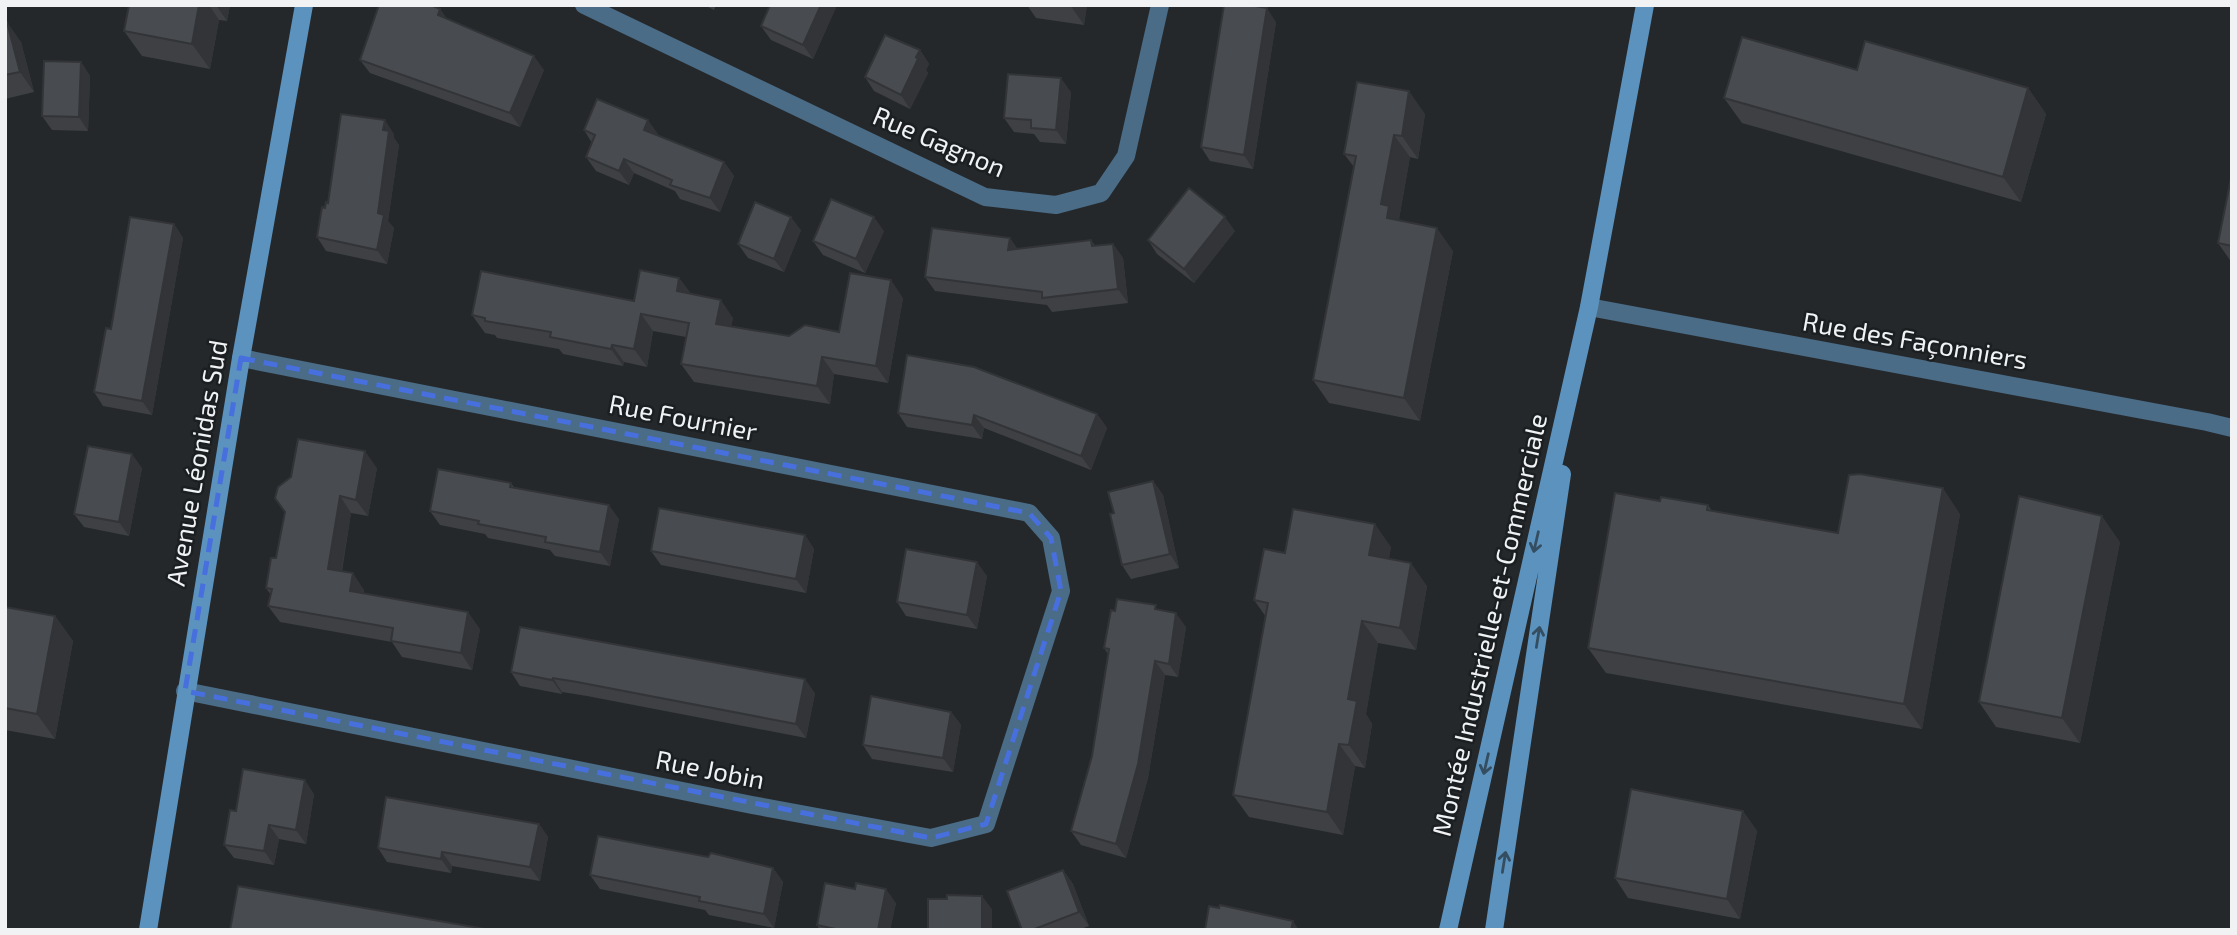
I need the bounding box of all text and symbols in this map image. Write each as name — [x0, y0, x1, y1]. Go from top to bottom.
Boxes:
street label: Rue Gagnon — [869, 99, 1010, 182]
street label: Rue des Façonniers — [1800, 304, 2030, 377]
street label: Avenue Léonidas Sud — [159, 337, 232, 588]
street label: Rue Fournier — [607, 387, 760, 446]
street label: Montée Industrielle-et-Commerciale — [1425, 410, 1552, 839]
one-way arrow — [1529, 530, 1542, 553]
one-way arrow — [1531, 626, 1544, 649]
street label: Rue Jobin — [653, 743, 767, 794]
one-way arrow — [1478, 752, 1492, 775]
one-way arrow — [1498, 851, 1511, 874]

